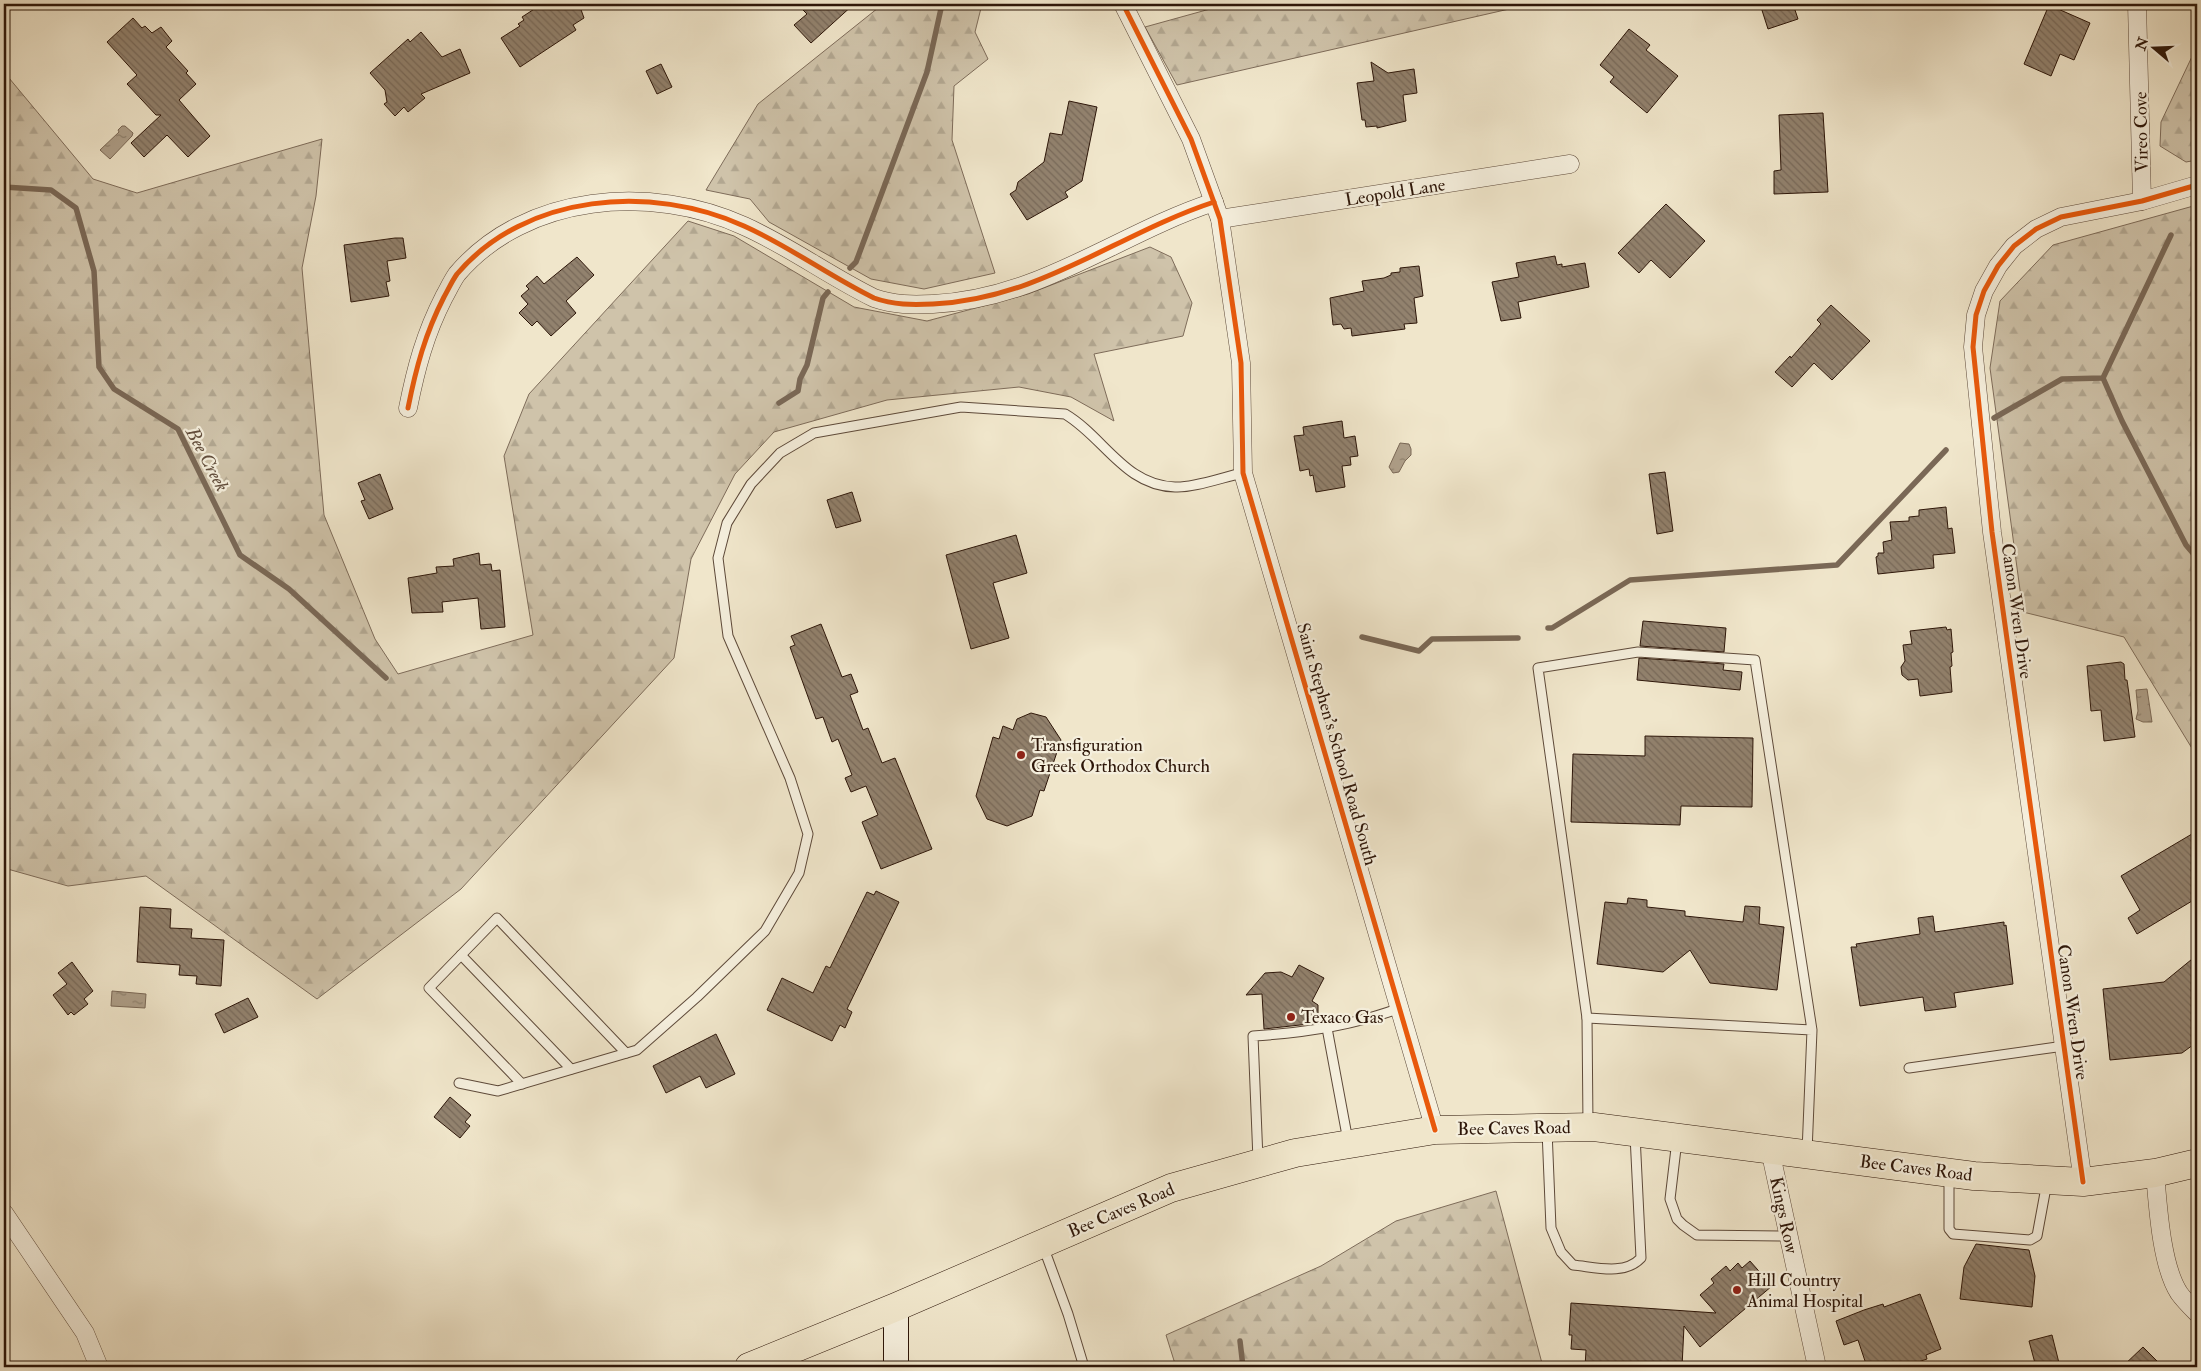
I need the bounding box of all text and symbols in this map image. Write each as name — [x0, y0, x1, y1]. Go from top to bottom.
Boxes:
north arrow — [2128, 22, 2178, 72]
text: N — [2132, 35, 2152, 54]
street label: Vireo Cove — [2129, 91, 2154, 173]
street label: Leopold Lane — [1343, 173, 1447, 212]
water label: Bee Creek — [180, 422, 234, 496]
street label: Canon Wren Drive — [1996, 542, 2037, 681]
street label: Saint Stephen's School Road South — [1291, 620, 1382, 868]
place label: Transfiguration Greek Orthodox Church — [1031, 734, 1210, 778]
marker: Transfiguration Greek Orthodox Church — [1015, 749, 1027, 761]
street label: Canon Wren Drive — [2052, 943, 2093, 1082]
place label: Texaco Gas — [1301, 1006, 1383, 1029]
marker: Texaco Gas — [1285, 1011, 1297, 1023]
street label: Bee Caves Road — [1457, 1116, 1571, 1141]
street label: Bee Caves Road — [1858, 1150, 1974, 1187]
street label: Kings Row — [1764, 1175, 1803, 1256]
street label: Bee Caves Road — [1064, 1178, 1178, 1243]
place label: Hill Country Animal Hospital — [1746, 1269, 1864, 1313]
marker: Hill Country Animal Hospital — [1731, 1284, 1743, 1296]

